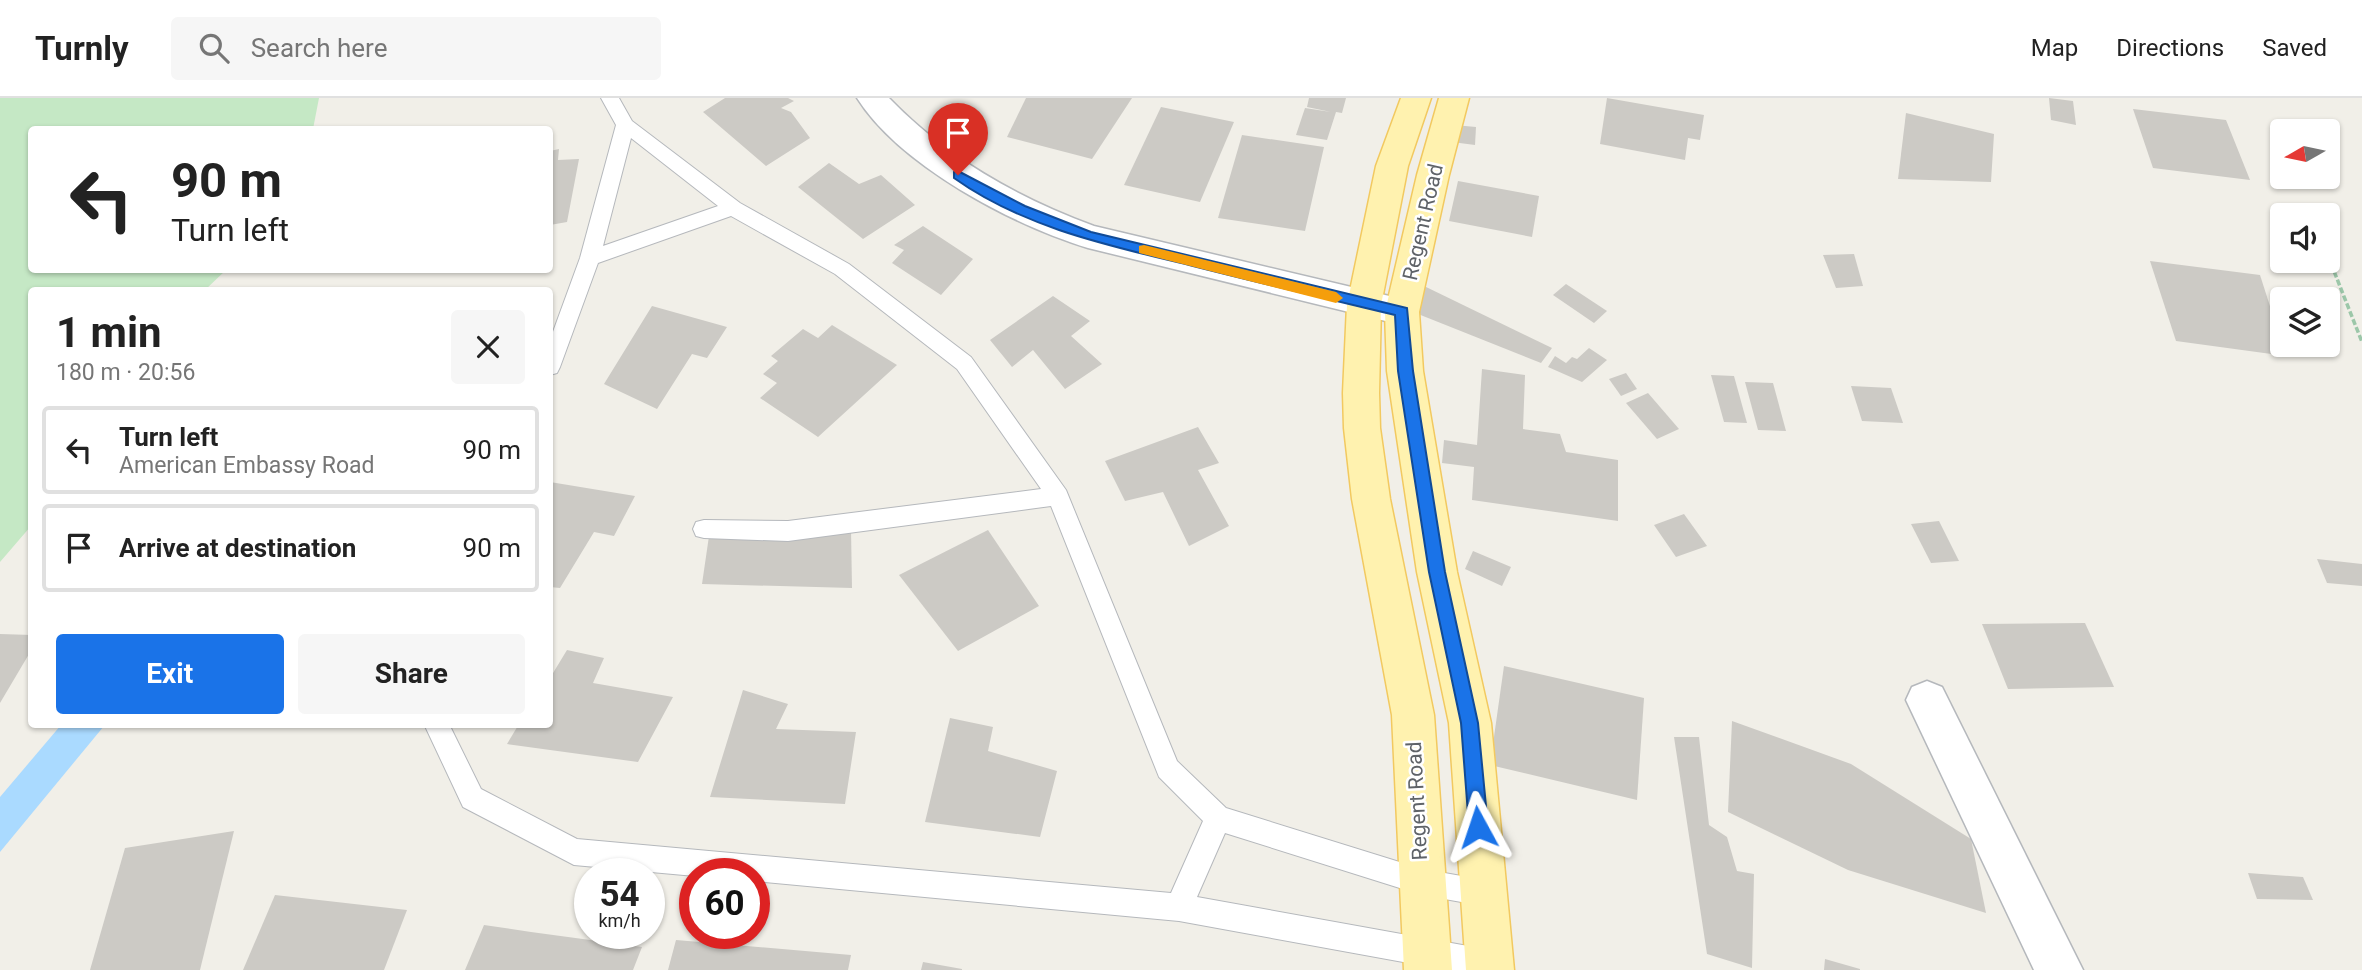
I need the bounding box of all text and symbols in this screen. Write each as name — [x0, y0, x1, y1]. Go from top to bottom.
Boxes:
search box — [171, 17, 661, 80]
text: Turnly — [35, 29, 129, 68]
icon: search — [195, 29, 233, 67]
text: Search here — [251, 33, 387, 63]
text: Map — [2031, 34, 2078, 62]
text: Directions — [2116, 34, 2224, 62]
text: Saved — [2262, 34, 2327, 62]
pin — [928, 103, 988, 175]
icon: arrive — [939, 114, 977, 152]
north arrow — [2270, 119, 2340, 189]
map controls — [2270, 119, 2340, 357]
text: 90 m — [171, 152, 282, 209]
icon: left — [56, 154, 147, 245]
street label: Regent Road — [1398, 161, 1448, 283]
button: sound — [2270, 203, 2340, 273]
text: Turn left — [171, 211, 289, 249]
button: layers — [2270, 287, 2340, 357]
text: 1 min — [56, 308, 162, 357]
button: close — [451, 310, 525, 384]
text: 180 m · 20:56 — [56, 359, 195, 386]
text: Turn left — [119, 422, 218, 452]
icon: left — [60, 431, 98, 469]
text: 90 m — [463, 435, 521, 465]
text: American Embassy Road — [119, 452, 374, 479]
icon: arrive — [60, 529, 98, 567]
text: Arrive at destination — [119, 533, 356, 563]
text: 90 m — [463, 533, 521, 563]
button: Exit — [56, 634, 284, 714]
button: Share — [298, 634, 525, 714]
street label: Regent Road — [1402, 741, 1432, 861]
position arrow — [1441, 790, 1515, 864]
speed limit sign: 60 — [679, 858, 770, 949]
text: 54 — [599, 874, 640, 915]
text: km/h — [598, 910, 641, 931]

